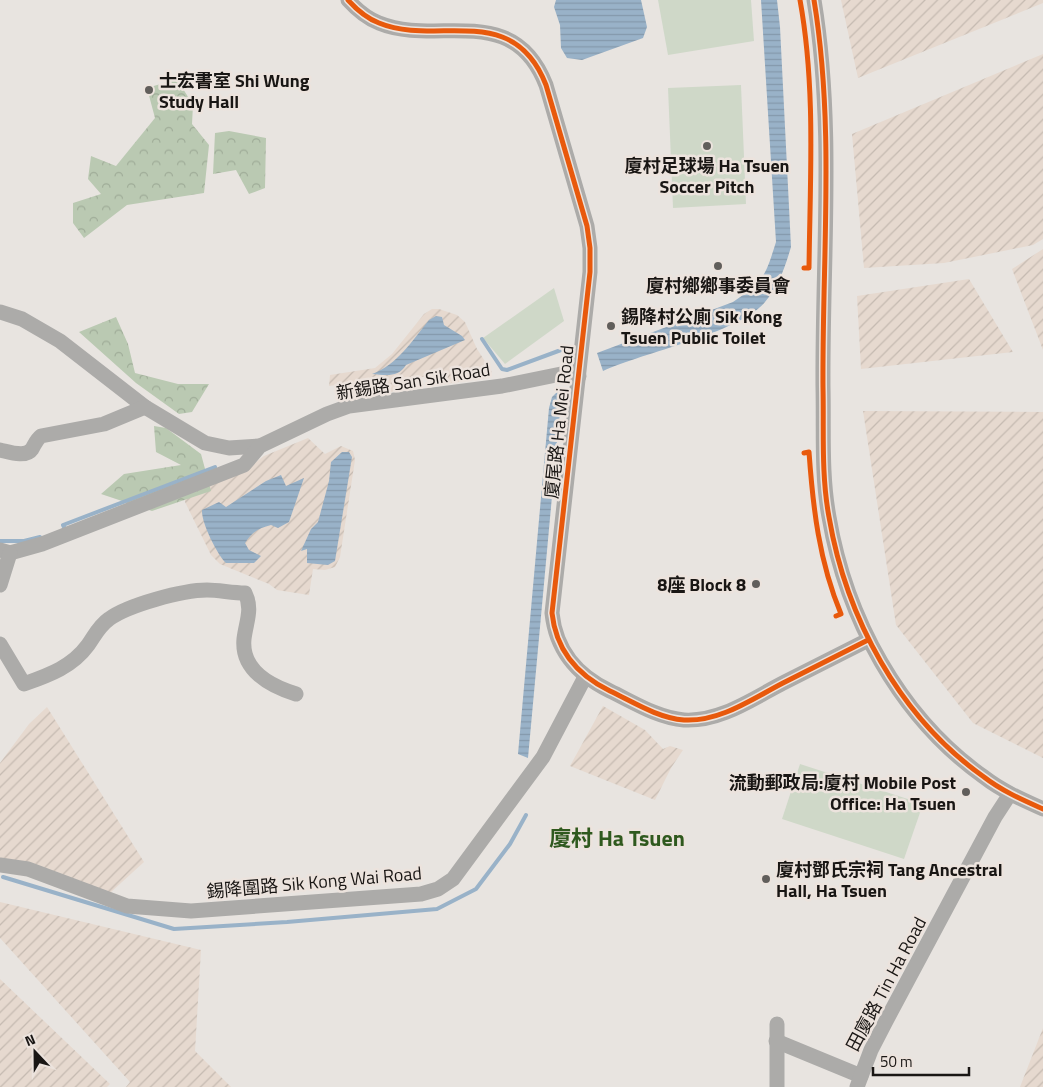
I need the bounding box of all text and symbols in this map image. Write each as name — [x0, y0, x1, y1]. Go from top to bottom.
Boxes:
place label: 士宏書室 Shi Wung Study Hall — [159, 67, 310, 115]
marker: 士宏書室 Shi Wung Study Hall — [143, 84, 155, 96]
marker: 廈村足球場 Ha Tsuen Soccer Pitch — [701, 140, 713, 152]
place label: 廈村足球場 Ha Tsuen Soccer Pitch — [624, 152, 790, 200]
marker: 廈村鄉鄉事委員會 — [712, 260, 724, 272]
place label: 廈村鄉鄉事委員會 — [646, 272, 791, 299]
place label: 錫降村公廁 Sik Kong Tsuen Public Toilet — [621, 303, 783, 351]
marker: 錫降村公廁 Sik Kong Tsuen Public Toilet — [605, 320, 617, 332]
street label: 廈尾路 Ha Mei Road — [538, 344, 580, 500]
street label: 新錫路 San Sik Road — [334, 355, 492, 407]
place label: 8座 Block 8 — [657, 571, 746, 598]
marker: 8座 Block 8 — [750, 578, 762, 590]
place label: 流動郵政局:廈村 Mobile Post Office: Ha Tsuen — [729, 769, 956, 817]
marker: 流動郵政局:廈村 Mobile Post Office: Ha Tsuen — [960, 786, 972, 798]
district label: 廈村 Ha Tsuen — [549, 821, 685, 855]
place label: 廈村鄧氏宗祠 Tang Ancestral Hall, Ha Tsuen — [776, 856, 1003, 904]
street label: 錫降圍路 Sik Kong Wai Road — [205, 859, 423, 905]
marker: 廈村鄧氏宗祠 Tang Ancestral Hall, Ha Tsuen — [760, 873, 772, 885]
street label: 田廈路 Tin Ha Road — [839, 912, 933, 1056]
north arrow — [10, 1027, 60, 1077]
text: N — [22, 1028, 38, 1051]
scale bar — [873, 1044, 969, 1076]
text: 50 m — [880, 1050, 913, 1073]

